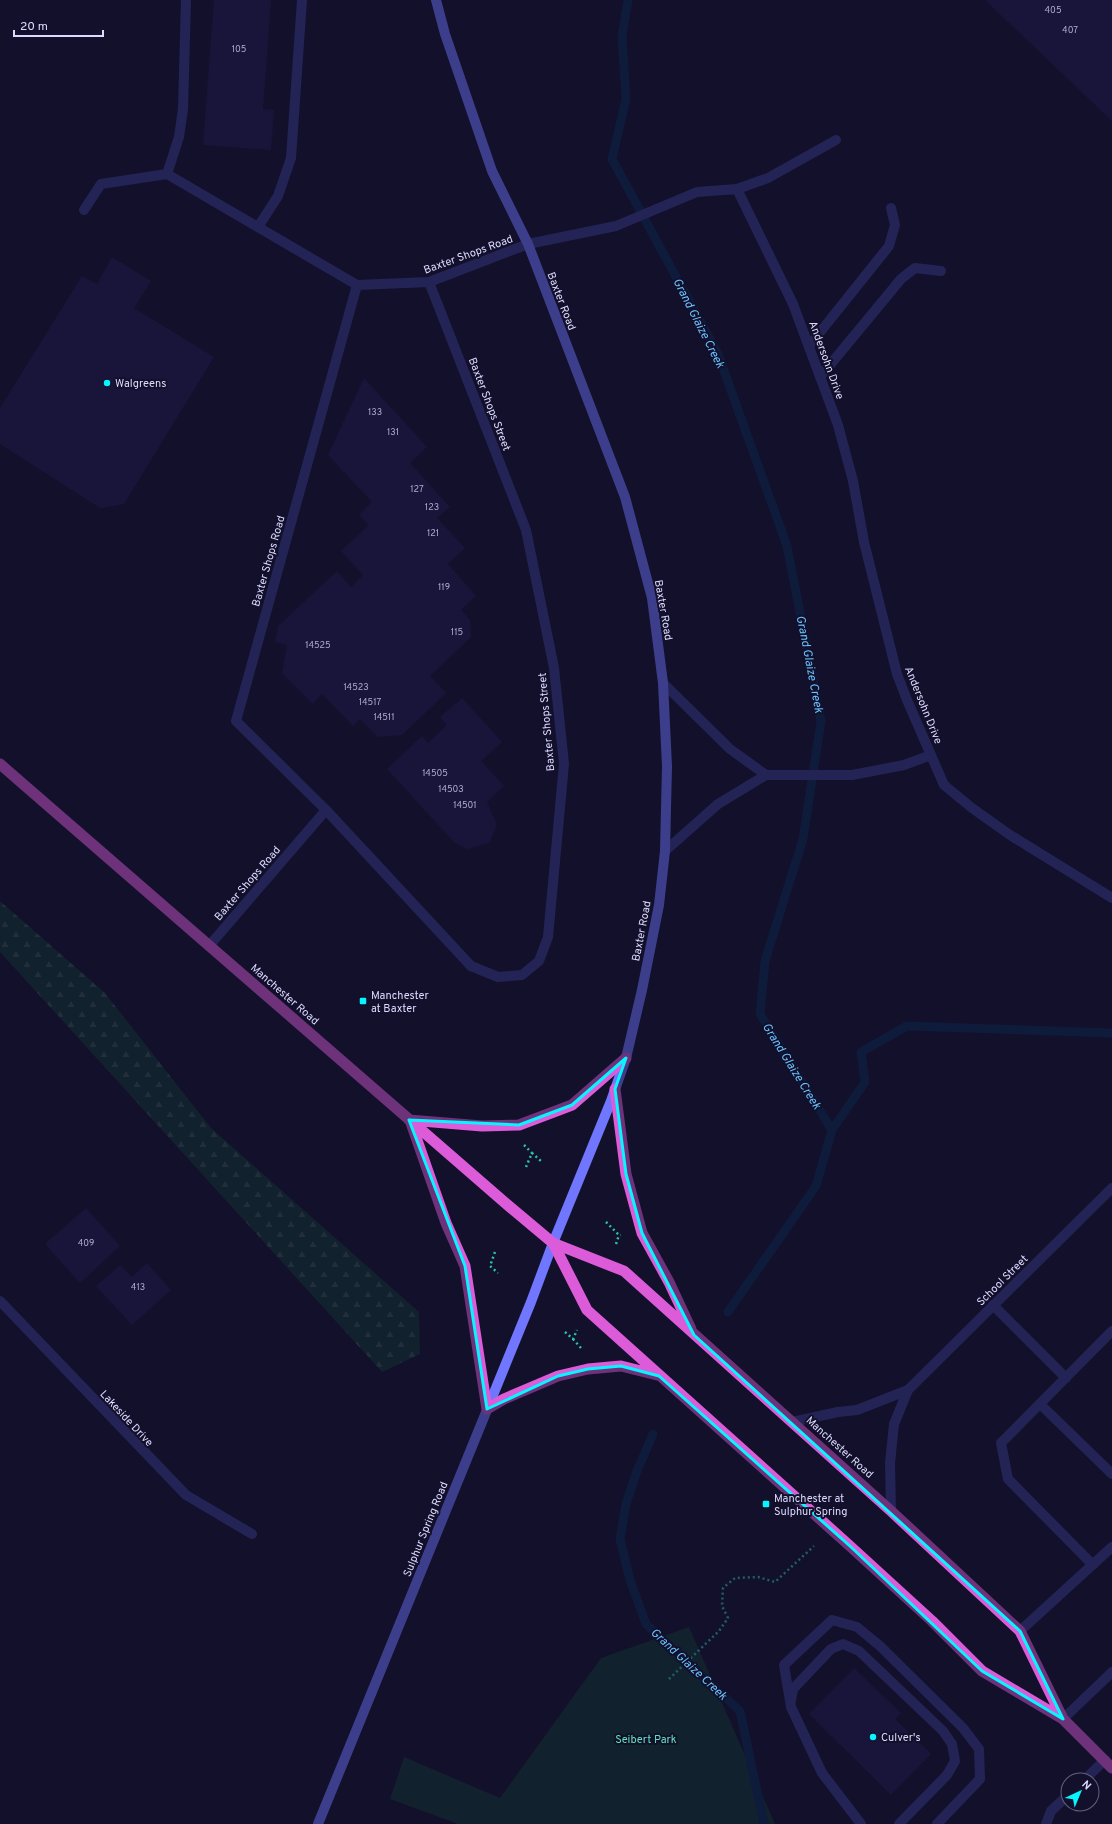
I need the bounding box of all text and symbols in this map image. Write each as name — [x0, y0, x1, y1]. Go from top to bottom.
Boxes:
house number: 405 — [1045, 5, 1061, 16]
scale bar — [14, 12, 103, 38]
text: 20 m — [20, 19, 48, 35]
house number: 407 — [1062, 25, 1078, 36]
house number: 105 — [232, 44, 246, 55]
street label: Baxter Shops Road — [422, 232, 515, 278]
street label: Baxter Road — [544, 270, 579, 332]
water label: Grand Glaize Creek — [668, 276, 728, 372]
street label: Andersohn Drive — [805, 319, 847, 402]
street label: Baxter Shops Street — [465, 356, 513, 453]
place label: Walgreens — [115, 377, 166, 391]
marker: Walgreens — [102, 378, 112, 388]
house number: 133 — [368, 407, 382, 418]
house number: 131 — [387, 427, 399, 438]
house number: 127 — [410, 484, 424, 495]
house number: 123 — [425, 502, 439, 513]
street label: Baxter Shops Road — [249, 514, 289, 608]
house number: 121 — [427, 528, 439, 539]
street label: Baxter Road — [651, 579, 675, 642]
house number: 119 — [438, 582, 450, 593]
water label: Grand Glaize Creek — [792, 614, 827, 715]
house number: 115 — [451, 627, 463, 638]
house number: 14525 — [305, 640, 331, 651]
street label: Andersohn Drive — [901, 664, 945, 746]
street label: Baxter Shops Street — [536, 672, 558, 772]
house number: 14523 — [343, 682, 369, 693]
house number: 14517 — [359, 697, 381, 708]
house number: 14511 — [373, 712, 395, 723]
house number: 14505 — [422, 768, 448, 779]
house number: 14503 — [438, 784, 464, 795]
house number: 14501 — [453, 800, 477, 811]
street label: Baxter Shops Road — [212, 844, 284, 924]
street label: Baxter Road — [629, 900, 655, 963]
street label: Manchester Road — [247, 961, 321, 1028]
place label: Manchester at Baxter — [371, 989, 430, 1016]
marker: Manchester at Baxter — [358, 996, 368, 1006]
water label: Grand Glaize Creek — [758, 1020, 825, 1114]
house number: 409 — [78, 1238, 94, 1249]
street label: School Street — [974, 1252, 1031, 1309]
house number: 413 — [131, 1282, 145, 1293]
street label: Lakeside Drive — [97, 1388, 156, 1450]
street label: Manchester Road — [803, 1414, 876, 1482]
street label: Sulphur Spring Road — [400, 1480, 451, 1579]
place label: Manchester at Sulphur Spring — [774, 1492, 848, 1519]
marker: Manchester at Sulphur Spring — [761, 1499, 771, 1509]
water label: Grand Glaize Creek — [647, 1625, 731, 1705]
place label: Culver's — [881, 1731, 921, 1745]
marker: Culver's — [868, 1732, 878, 1742]
park label: Seibert Park — [615, 1733, 677, 1747]
north arrow — [1060, 1772, 1100, 1812]
text: N — [1079, 1778, 1094, 1793]

